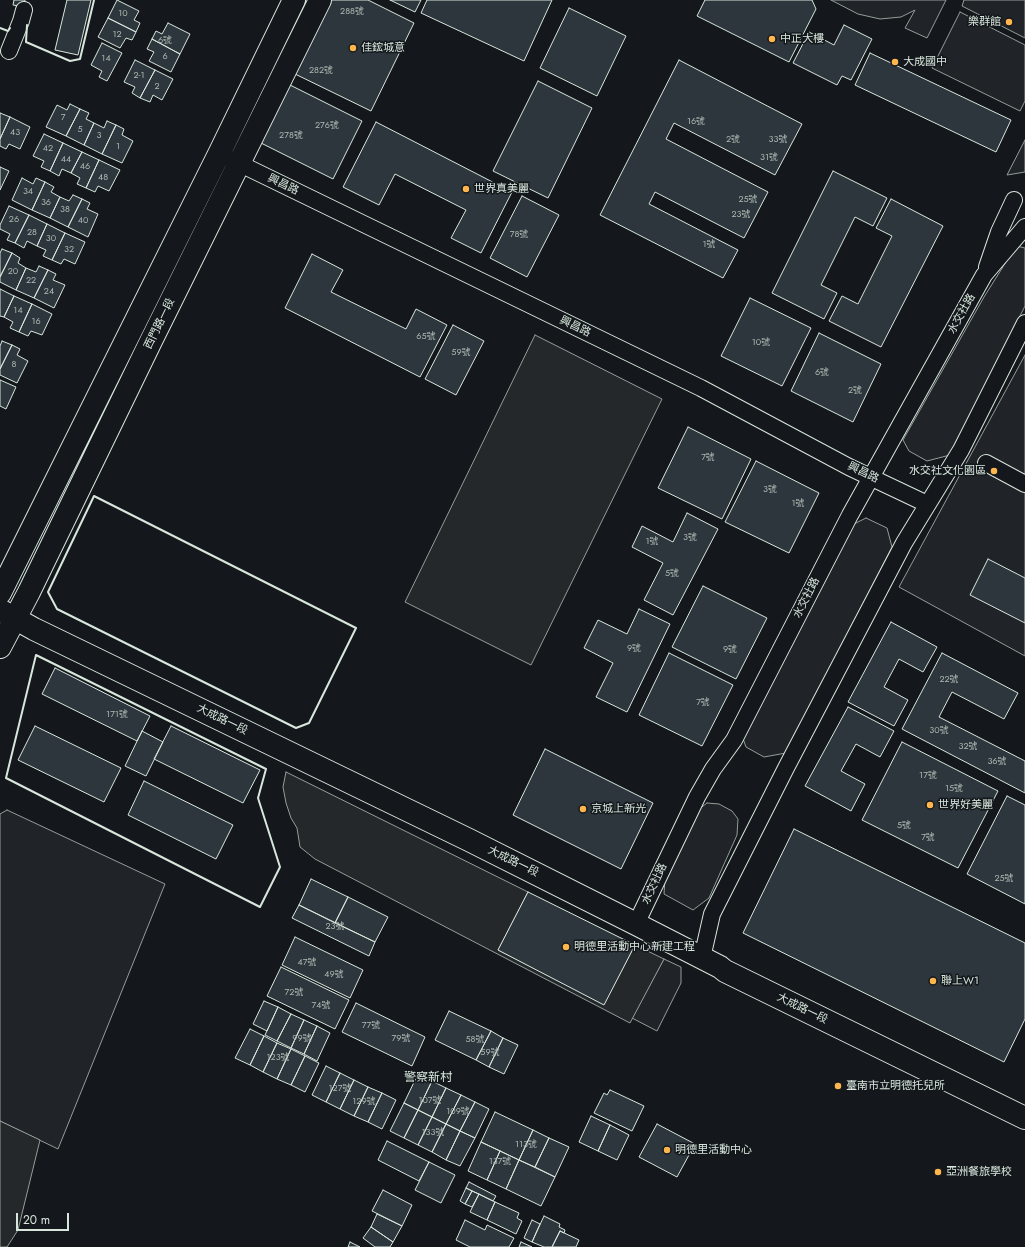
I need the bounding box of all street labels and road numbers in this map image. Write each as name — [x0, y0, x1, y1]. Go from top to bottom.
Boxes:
street label: 興昌路 — [265, 172, 301, 198]
street label: 水交社路 — [946, 292, 978, 336]
street label: 西門路一段 — [142, 296, 178, 352]
street label: 興昌路 — [557, 314, 593, 340]
street label: 興昌路 — [845, 460, 881, 486]
street label: 水交社路 — [791, 575, 823, 621]
street label: 大成路一段 — [194, 702, 250, 738]
street label: 大成路一段 — [485, 844, 541, 880]
street label: 水交社路 — [640, 861, 670, 907]
street label: 大成路一段 — [774, 991, 830, 1027]

